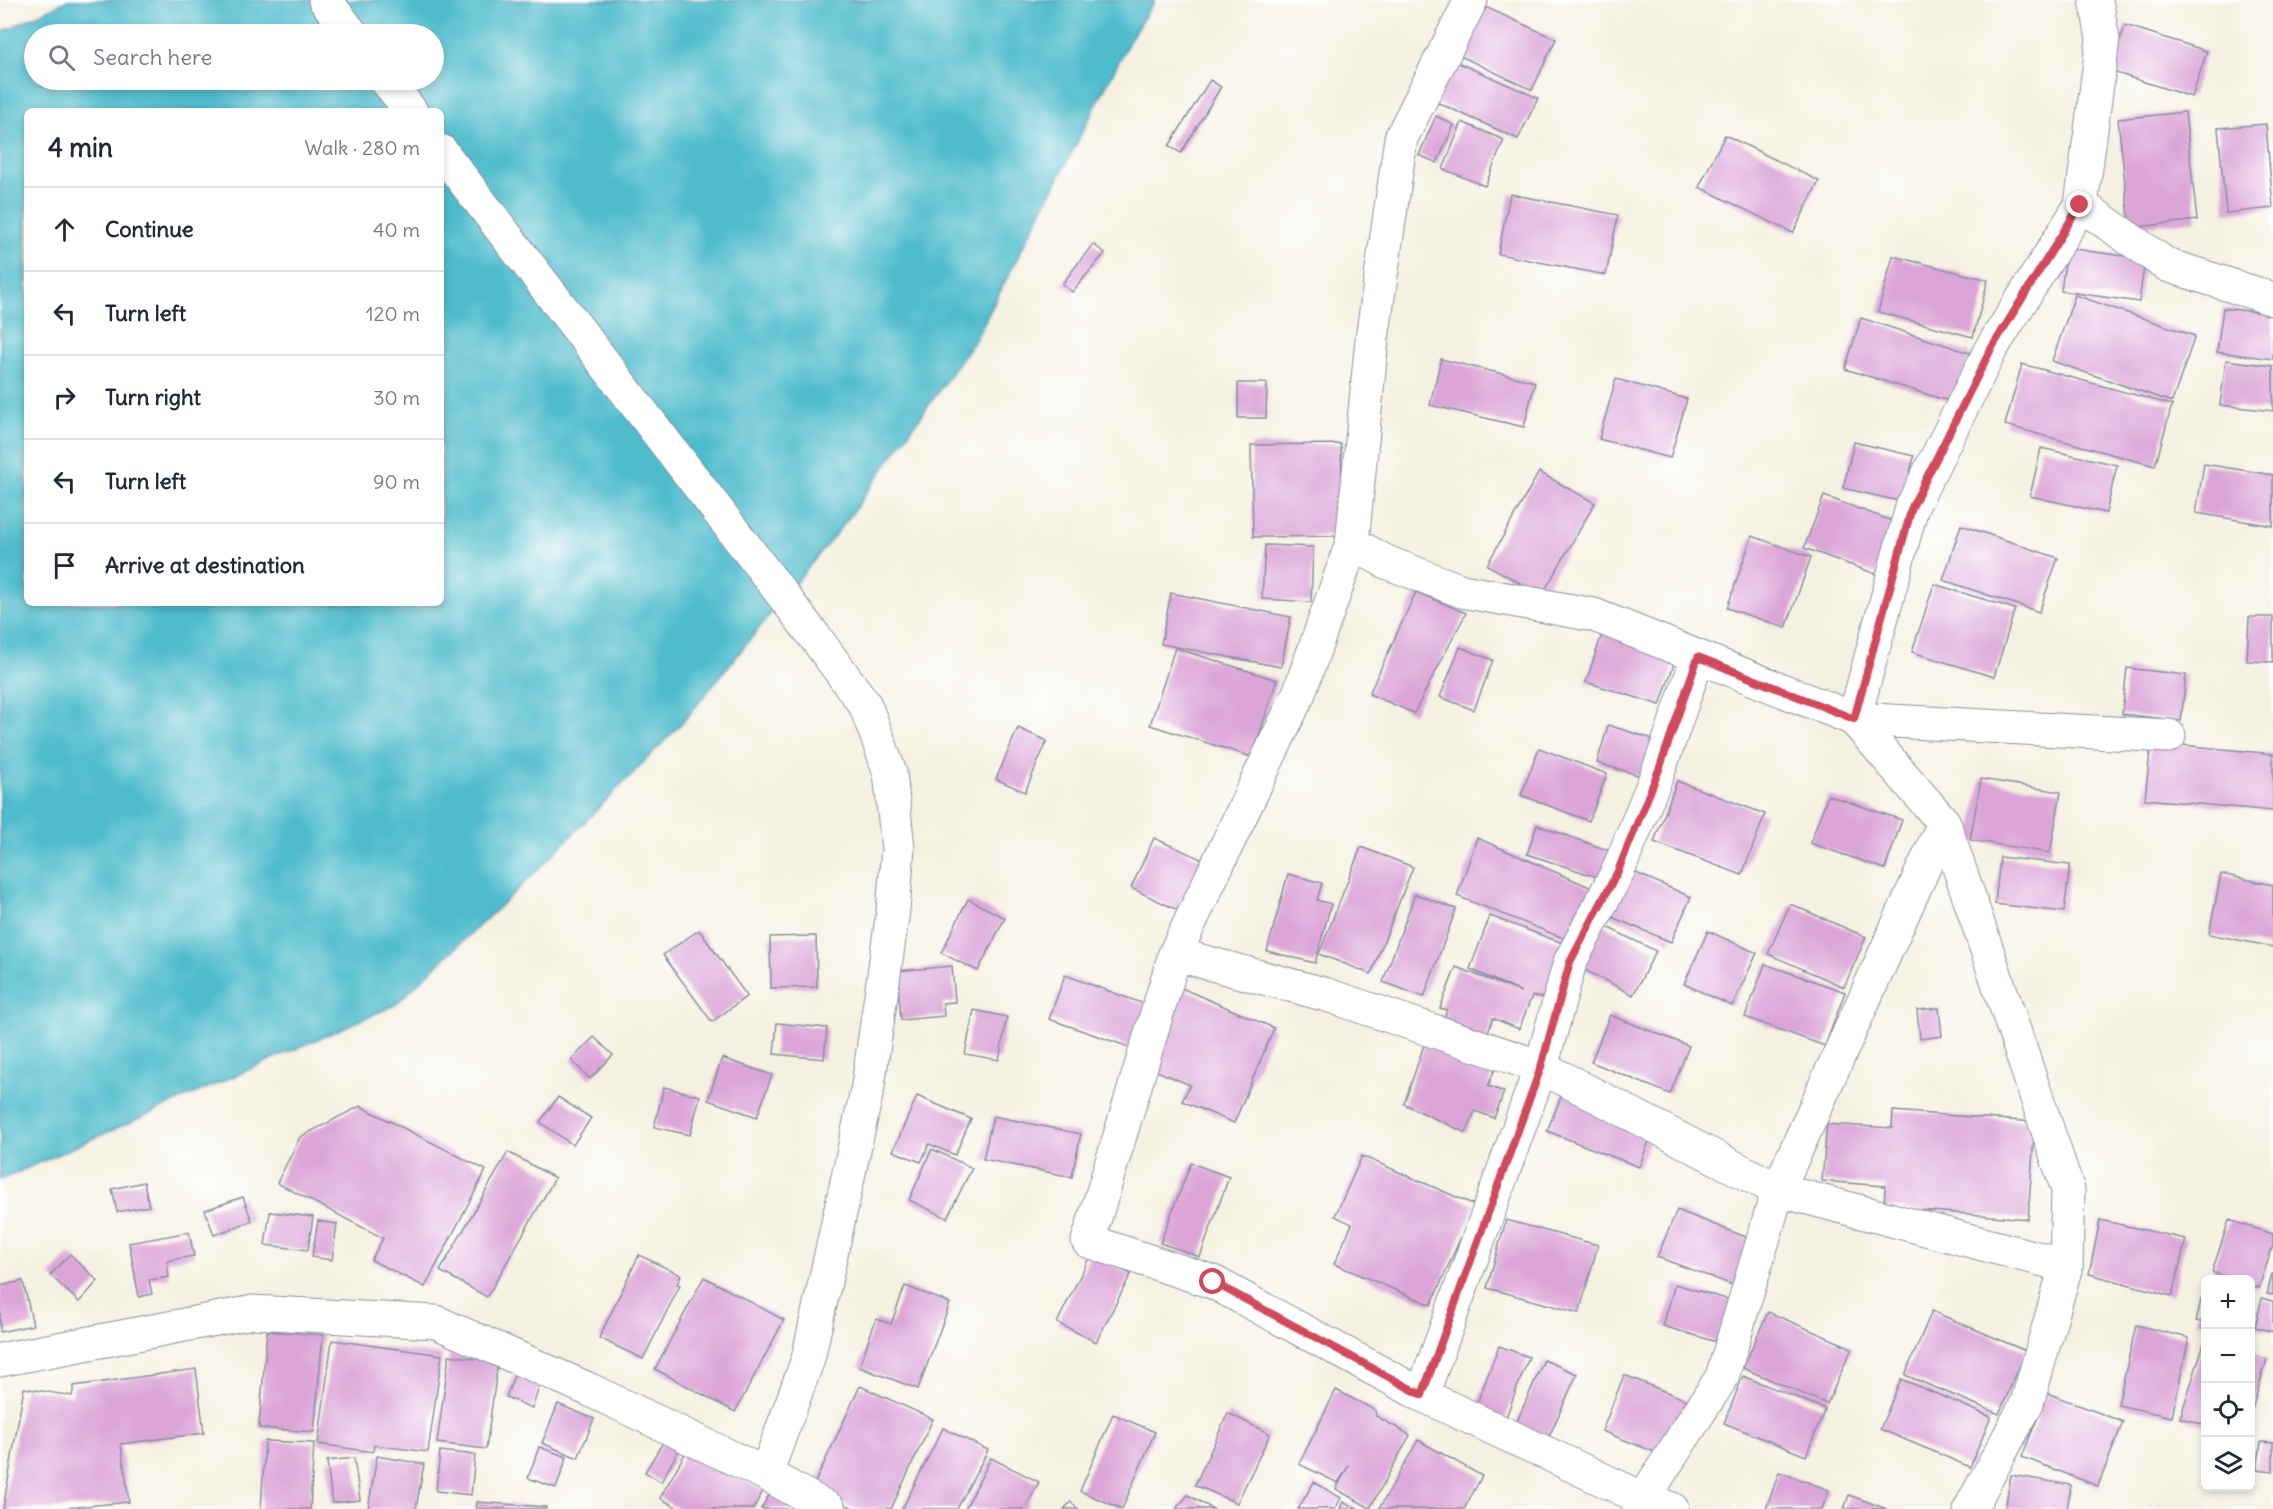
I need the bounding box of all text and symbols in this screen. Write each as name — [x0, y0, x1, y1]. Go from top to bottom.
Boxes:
search box — [24, 24, 444, 90]
icon: search — [45, 41, 78, 74]
text: Search here — [93, 43, 212, 71]
text: 4 min — [48, 131, 113, 164]
text: Walk · 280 m — [304, 135, 420, 160]
route end — [2066, 191, 2092, 217]
icon: ahead — [48, 213, 81, 246]
text: Continue — [105, 215, 194, 243]
text: 40 m — [373, 217, 420, 242]
icon: left — [48, 297, 81, 330]
text: Turn left — [105, 299, 186, 327]
text: 120 m — [366, 301, 420, 326]
icon: right — [48, 381, 81, 414]
text: Turn right — [105, 383, 201, 411]
text: 30 m — [373, 385, 420, 410]
icon: left — [48, 465, 81, 498]
text: Turn left — [105, 467, 186, 495]
text: 90 m — [373, 469, 420, 494]
icon: arrive — [48, 549, 81, 582]
text: Arrive at destination — [105, 551, 305, 579]
route start — [1199, 1268, 1225, 1294]
map controls — [2201, 1275, 2255, 1491]
button: + — [2201, 1275, 2255, 1329]
button: − — [2201, 1329, 2255, 1383]
button: locate — [2201, 1383, 2255, 1437]
button: layers — [2201, 1437, 2255, 1491]

